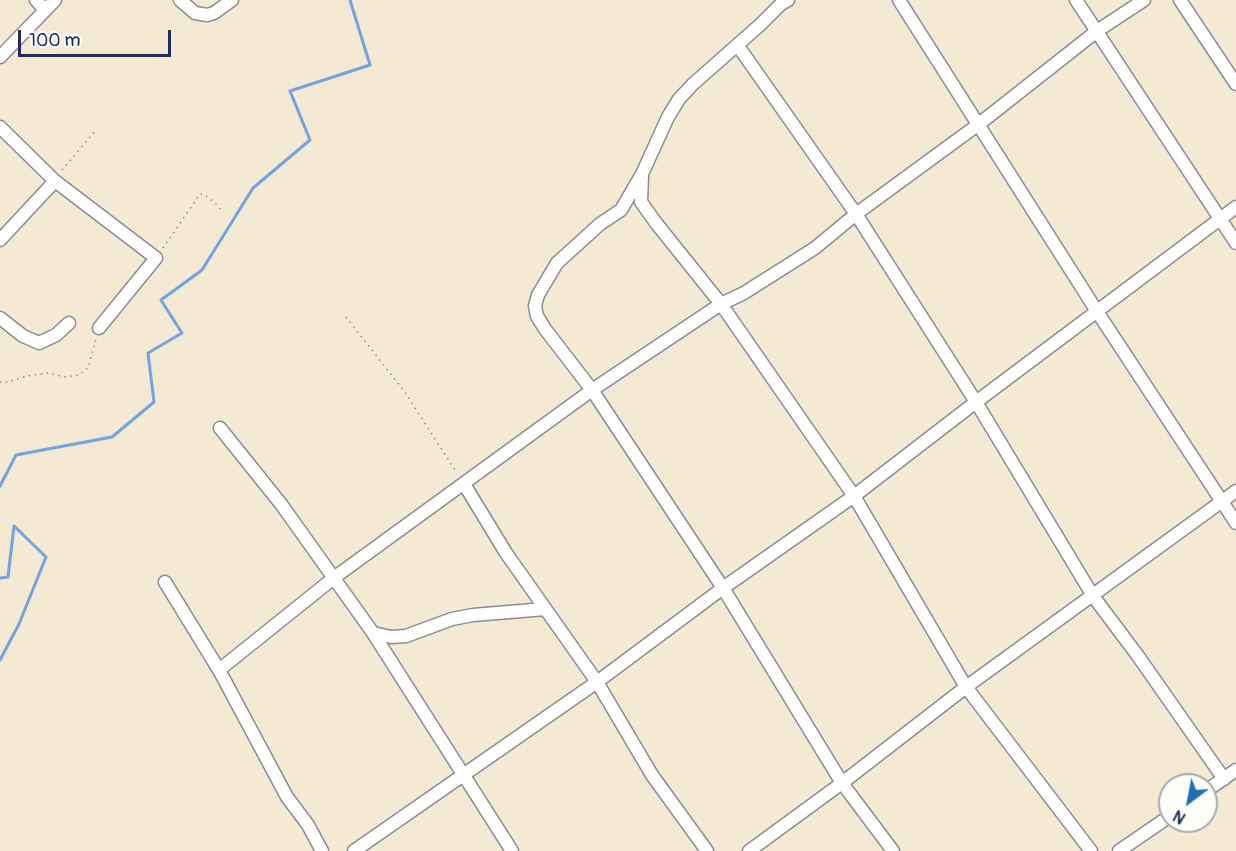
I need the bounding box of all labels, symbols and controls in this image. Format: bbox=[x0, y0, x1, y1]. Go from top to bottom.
scale bar bbox=[21, 18, 174, 56]
text: 100 m bbox=[29, 29, 81, 52]
north arrow bbox=[1158, 773, 1218, 833]
text: N bbox=[1170, 805, 1189, 828]

